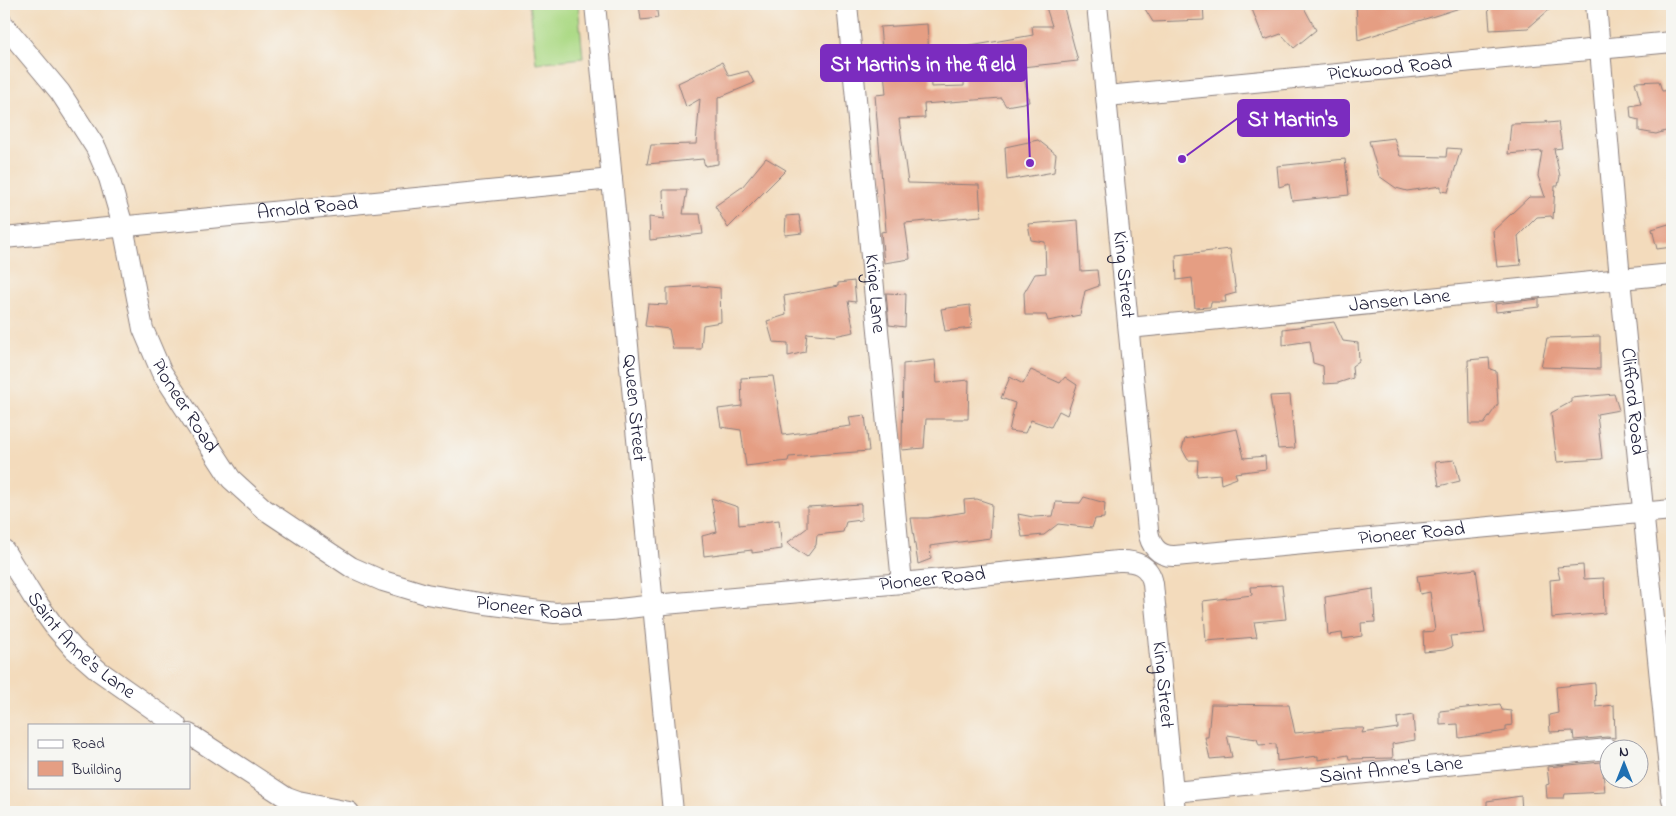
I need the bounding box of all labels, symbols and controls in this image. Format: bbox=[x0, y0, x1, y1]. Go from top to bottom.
callout: St Martin's in the field bbox=[821, 45, 1026, 81]
street label: Pickwood Road bbox=[1326, 49, 1453, 89]
text: St Martin's in the field bbox=[830, 51, 1016, 81]
callout: St Martin's bbox=[1238, 100, 1349, 136]
text: St Martin's bbox=[1248, 106, 1339, 136]
street label: Arnold Road bbox=[256, 189, 359, 228]
street label: King Street bbox=[1105, 230, 1142, 320]
street label: Krige Lane bbox=[856, 253, 893, 335]
street label: Jansen Lane bbox=[1348, 282, 1452, 321]
street label: Clifford Road bbox=[1612, 346, 1652, 456]
street label: Queen Street bbox=[614, 353, 654, 463]
street label: Pioneer Road bbox=[143, 355, 225, 459]
street label: Pioneer Road bbox=[1357, 515, 1466, 553]
street label: Pioneer Road bbox=[878, 560, 987, 599]
street label: Saint Anne's Lane bbox=[19, 586, 141, 707]
street label: Pioneer Road bbox=[474, 588, 583, 628]
street label: King Street bbox=[1144, 640, 1181, 730]
legend bbox=[28, 724, 190, 788]
text: Road bbox=[72, 733, 105, 755]
north arrow bbox=[1598, 738, 1648, 788]
text: N bbox=[1619, 742, 1629, 763]
street label: Saint Anne's Lane bbox=[1318, 749, 1464, 792]
text: Building bbox=[71, 759, 121, 782]

